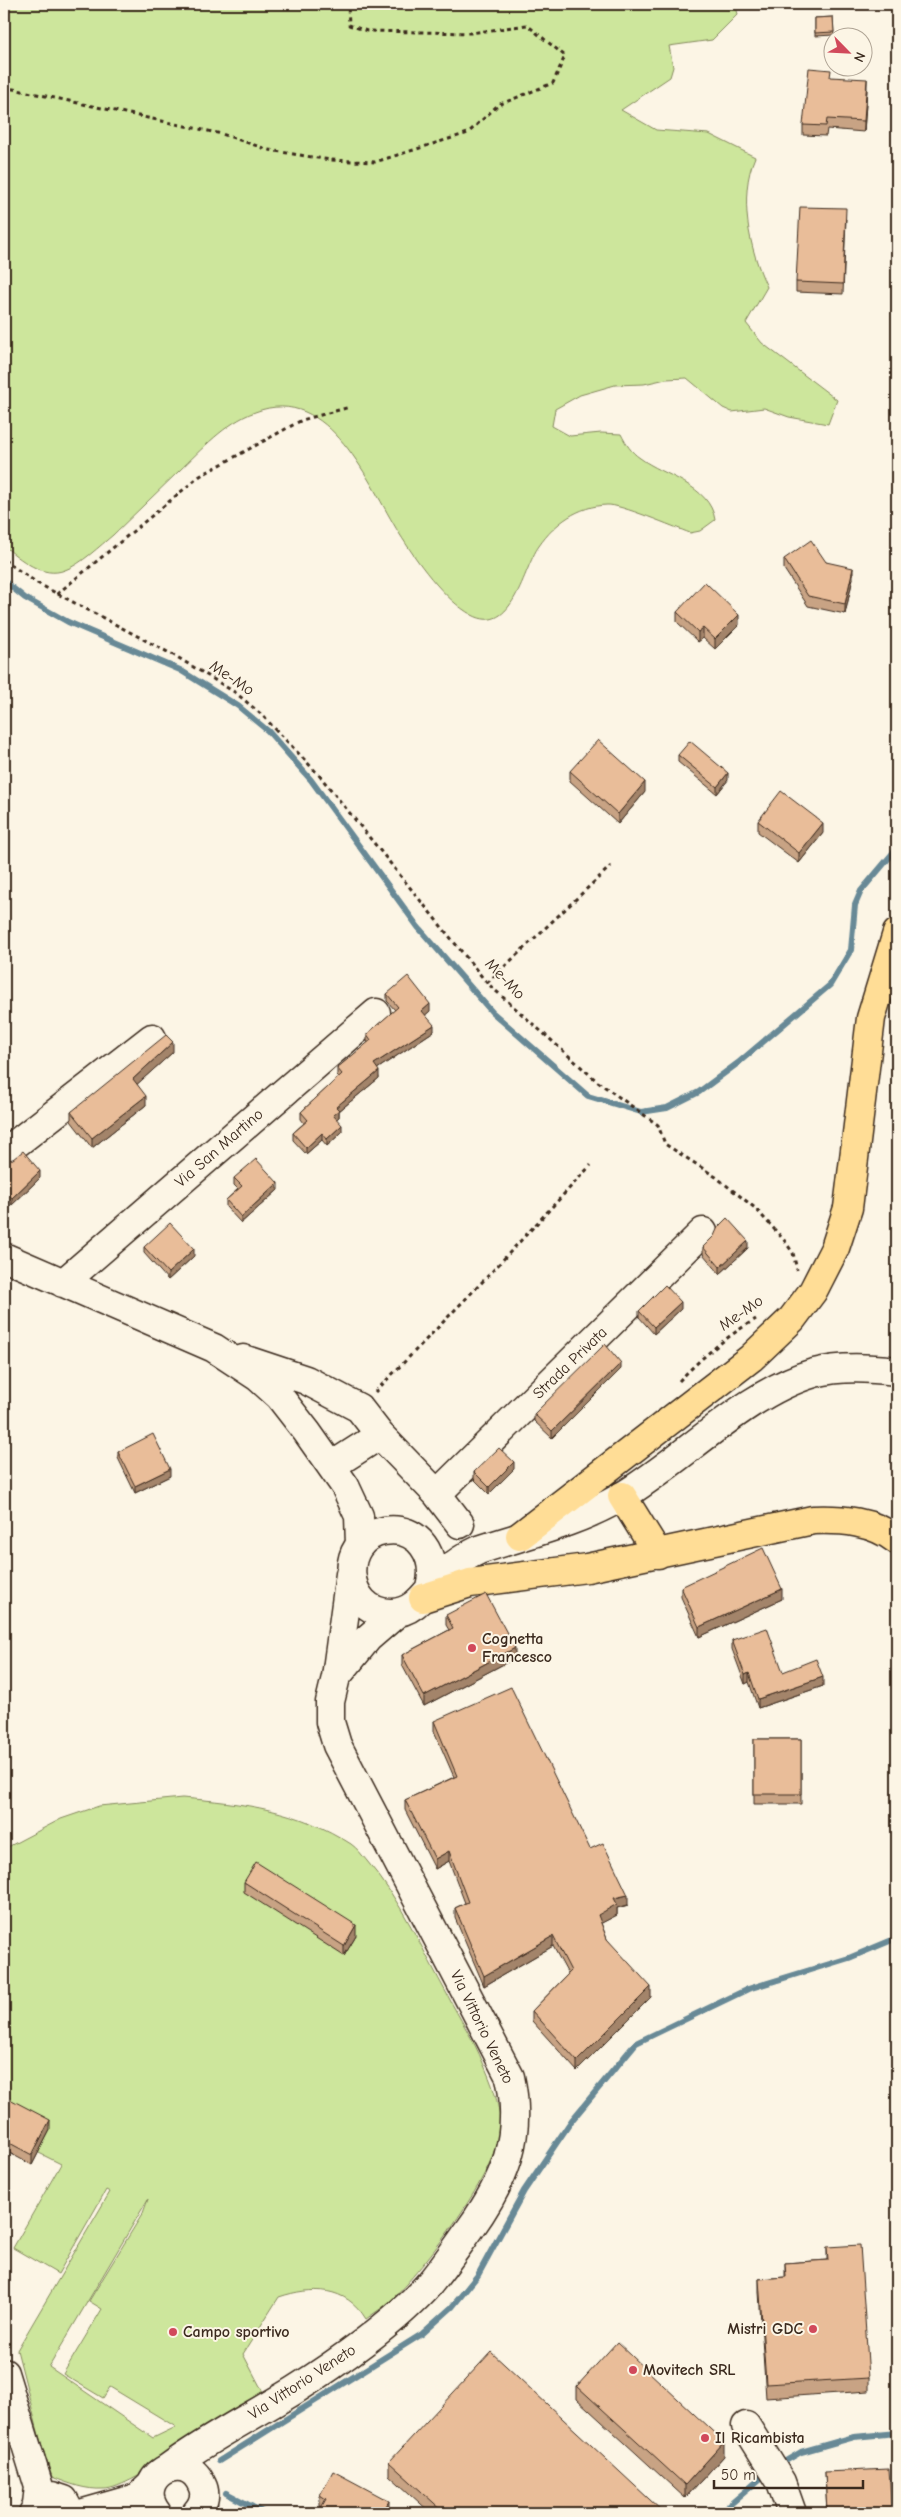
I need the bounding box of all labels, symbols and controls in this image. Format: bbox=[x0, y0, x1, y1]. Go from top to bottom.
north arrow bbox=[824, 28, 874, 78]
text: N bbox=[850, 49, 869, 65]
street label: Me-Mo bbox=[206, 657, 258, 699]
street label: Me-Mo bbox=[481, 955, 529, 1003]
street label: Via San Martino bbox=[171, 1105, 267, 1191]
street label: Me-Mo bbox=[715, 1291, 767, 1335]
street label: Strada Privata bbox=[529, 1323, 611, 1403]
place label: Cognetta Francesco bbox=[482, 1630, 552, 1666]
marker: Cognetta Francesco bbox=[466, 1642, 478, 1654]
street label: Via Vittorio Veneto bbox=[447, 1967, 517, 2087]
place label: Mistri GDC bbox=[727, 2320, 803, 2338]
place label: Campo sportivo bbox=[183, 2323, 290, 2341]
marker: Mistri GDC bbox=[807, 2323, 819, 2335]
marker: Campo sportivo bbox=[167, 2326, 179, 2338]
street label: Via Vittorio Veneto bbox=[245, 2341, 359, 2423]
place label: Movitech SRL bbox=[643, 2361, 735, 2379]
marker: Movitech SRL bbox=[627, 2364, 639, 2376]
place label: Il Ricambista bbox=[715, 2429, 805, 2447]
marker: Il Ricambista bbox=[699, 2432, 711, 2444]
scale bar bbox=[714, 2457, 862, 2489]
text: 50 m bbox=[721, 2466, 756, 2484]

